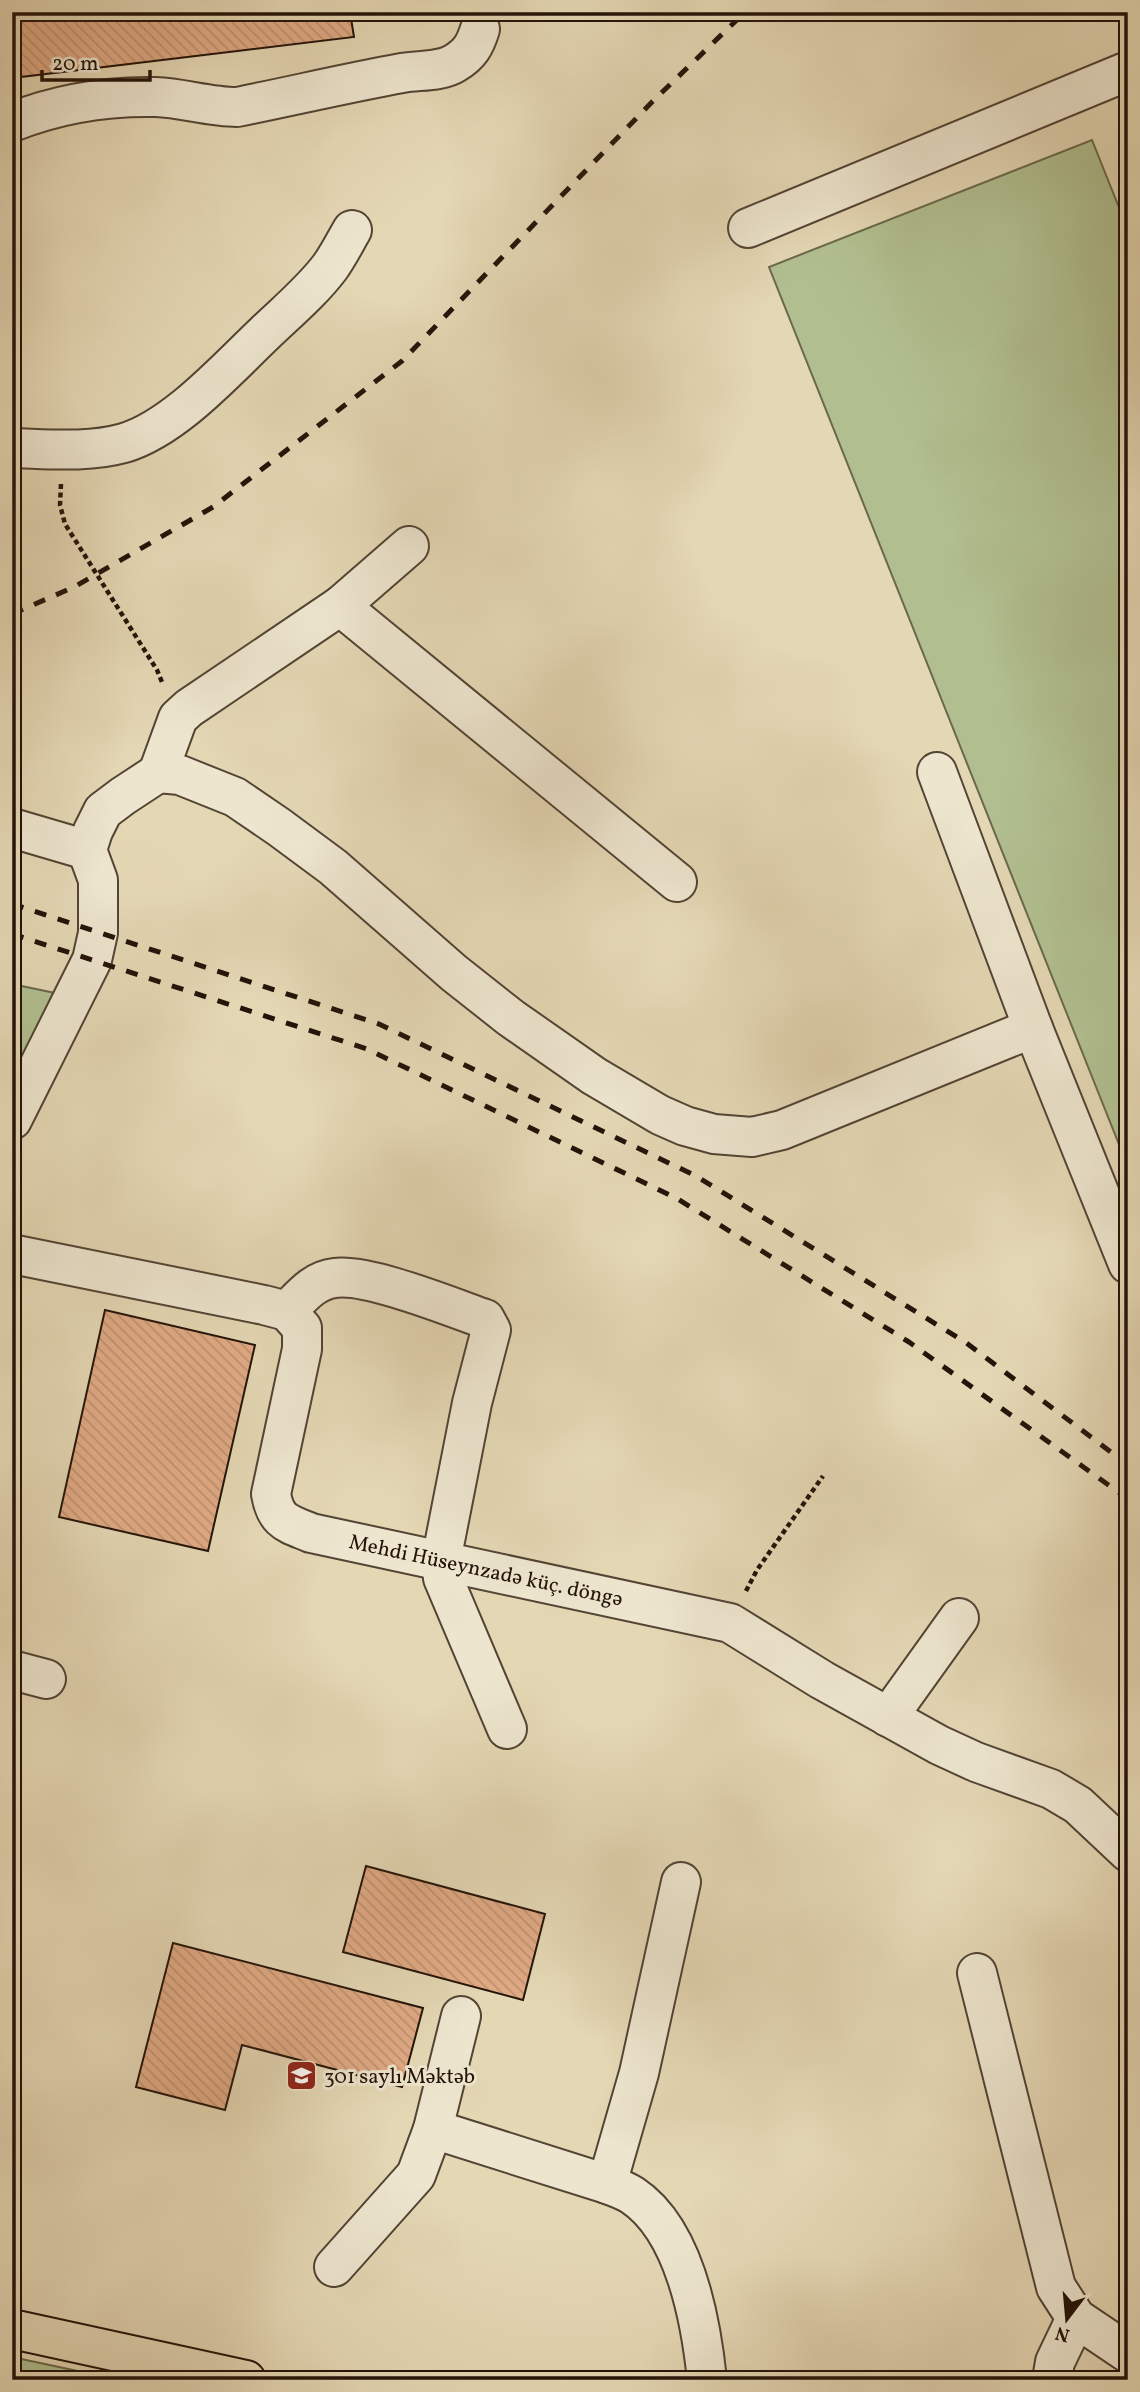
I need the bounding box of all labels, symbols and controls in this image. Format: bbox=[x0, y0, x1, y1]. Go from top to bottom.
scale bar bbox=[42, 38, 150, 82]
text: 20 m bbox=[52, 50, 98, 79]
street label: Mehdi Hüseynzadə küç. döngə bbox=[346, 1528, 625, 1615]
school or university icon: 301 saylı Məktəb bbox=[284, 2059, 318, 2093]
place label: 301 saylı Məktəb bbox=[324, 2063, 475, 2092]
north arrow bbox=[1032, 2284, 1102, 2354]
text: N bbox=[1052, 2319, 1073, 2348]

